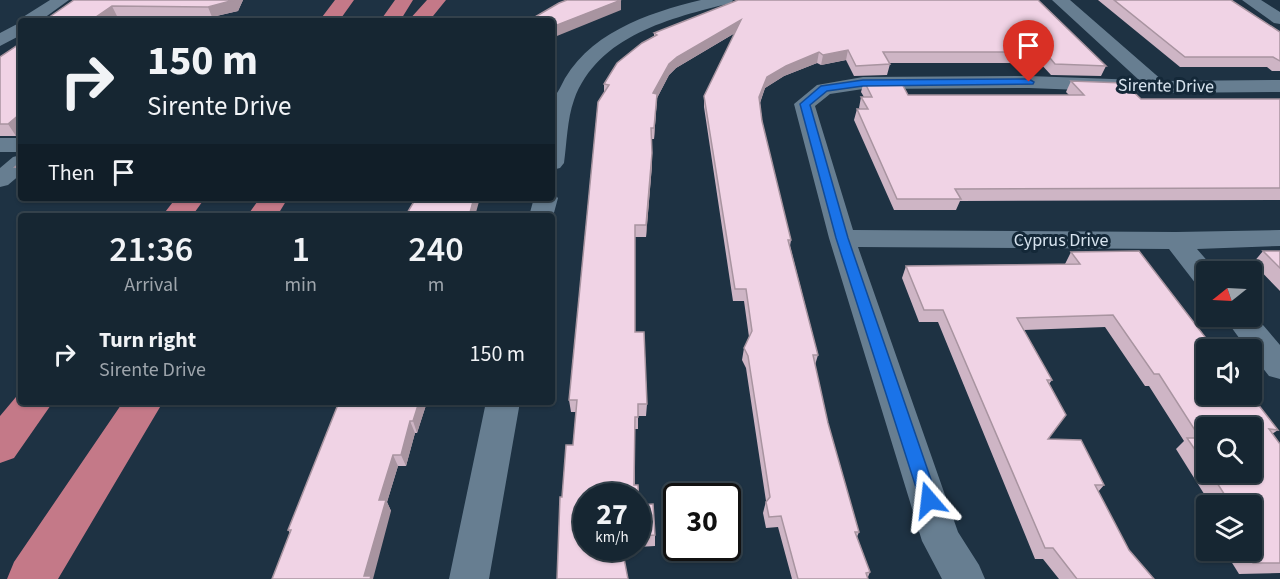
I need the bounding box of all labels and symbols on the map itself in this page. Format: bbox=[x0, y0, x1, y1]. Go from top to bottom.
pin bbox=[1003, 20, 1054, 82]
street label: Sirente Drive bbox=[1118, 73, 1214, 99]
street label: Cyprus Drive bbox=[1014, 228, 1108, 253]
north arrow bbox=[1196, 261, 1262, 327]
position arrow bbox=[897, 468, 961, 532]
speed limit sign: 30 bbox=[663, 483, 741, 561]

